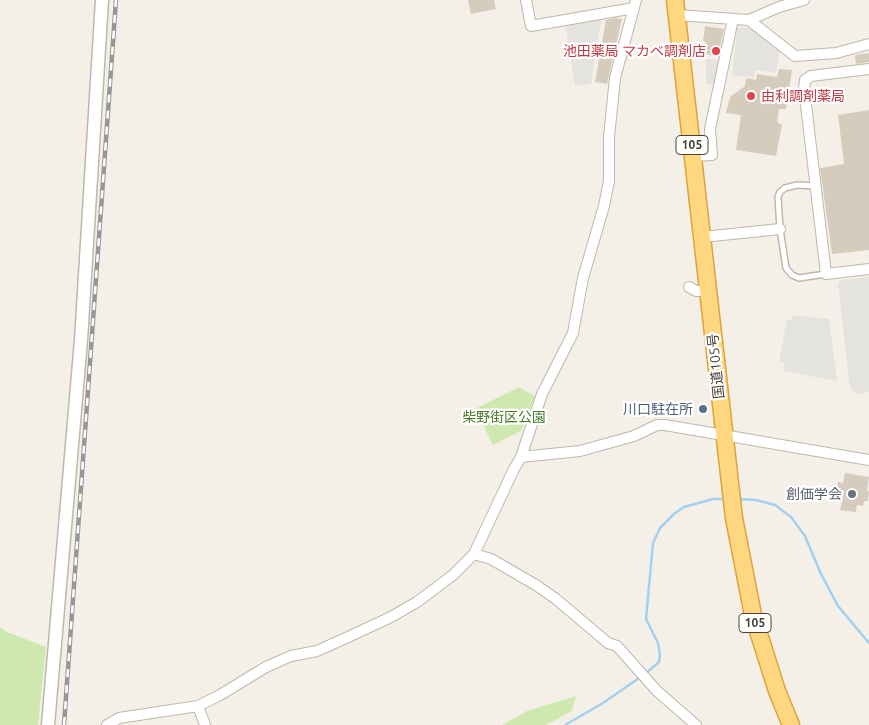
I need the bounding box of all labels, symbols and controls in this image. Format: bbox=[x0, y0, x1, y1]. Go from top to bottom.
place label: 池田薬局 マカベ調剤店 bbox=[563, 43, 706, 59]
marker: 池田薬局 マカベ調剤店 bbox=[710, 45, 722, 57]
place label: 由利調剤薬局 bbox=[761, 88, 845, 104]
marker: 由利調剤薬局 bbox=[745, 90, 757, 102]
road number: 105 bbox=[676, 136, 708, 154]
street label: 国道105号 bbox=[704, 332, 728, 400]
place label: 川口駐在所 bbox=[623, 401, 693, 417]
marker: 川口駐在所 bbox=[697, 403, 709, 415]
park label: 柴野街区公園 bbox=[462, 409, 546, 425]
place label: 創価学会 bbox=[786, 486, 842, 502]
marker: 創価学会 bbox=[846, 488, 858, 500]
road number: 105 bbox=[739, 614, 771, 632]

